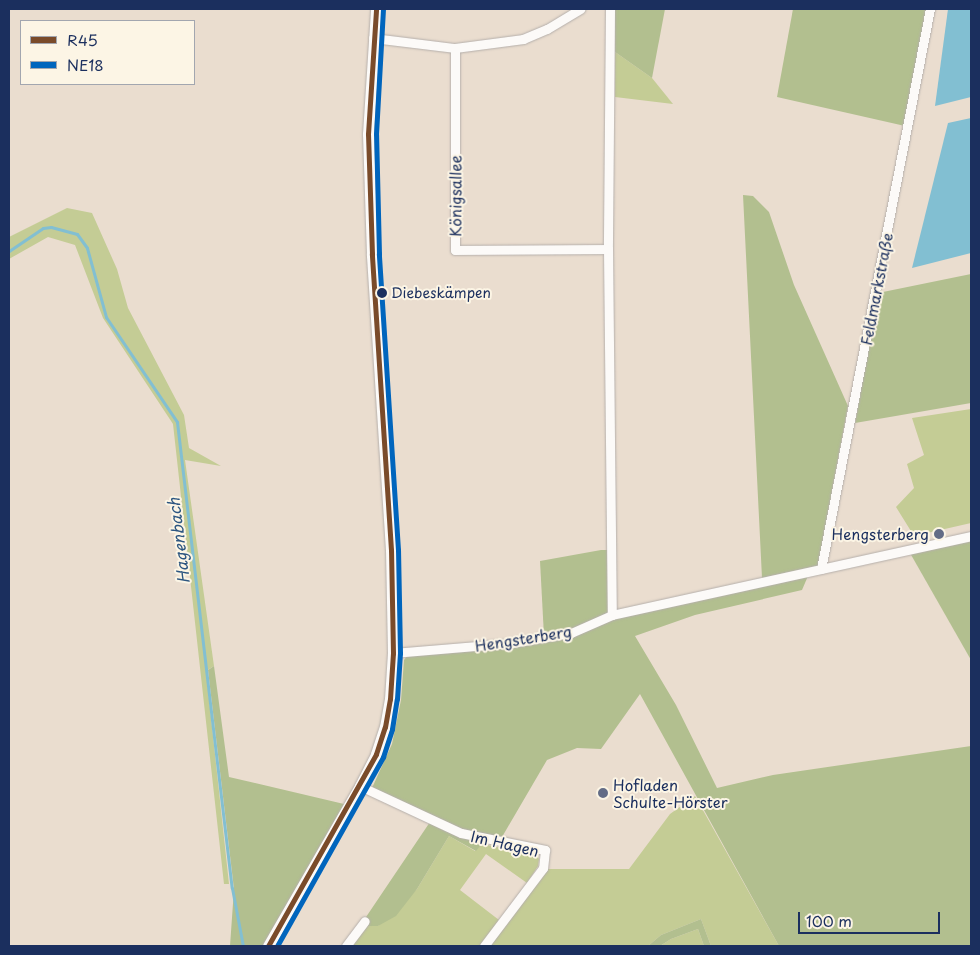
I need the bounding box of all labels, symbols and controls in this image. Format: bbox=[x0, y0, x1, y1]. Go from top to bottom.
legend bbox=[20, 20, 195, 85]
text: R45 bbox=[67, 28, 98, 51]
text: NE18 bbox=[67, 53, 104, 76]
street label: Königsallee bbox=[446, 155, 464, 237]
street label: Feldmarkstraße bbox=[856, 231, 896, 347]
place label: Diebeskämpen bbox=[391, 285, 491, 301]
marker: Diebeskämpen bbox=[377, 288, 387, 298]
water label: Hagenbach bbox=[163, 497, 193, 585]
place label: Hengsterberg bbox=[831, 525, 929, 543]
marker: Hengsterberg bbox=[933, 528, 945, 540]
street label: Hengsterberg bbox=[473, 621, 573, 655]
place label: Hofladen Schulte-Hörster bbox=[613, 775, 728, 810]
marker: Hofladen Schulte-Hörster bbox=[597, 787, 609, 799]
street label: Im Hagen bbox=[469, 826, 541, 860]
scale bar bbox=[800, 902, 942, 934]
text: 100 m bbox=[806, 909, 852, 932]

